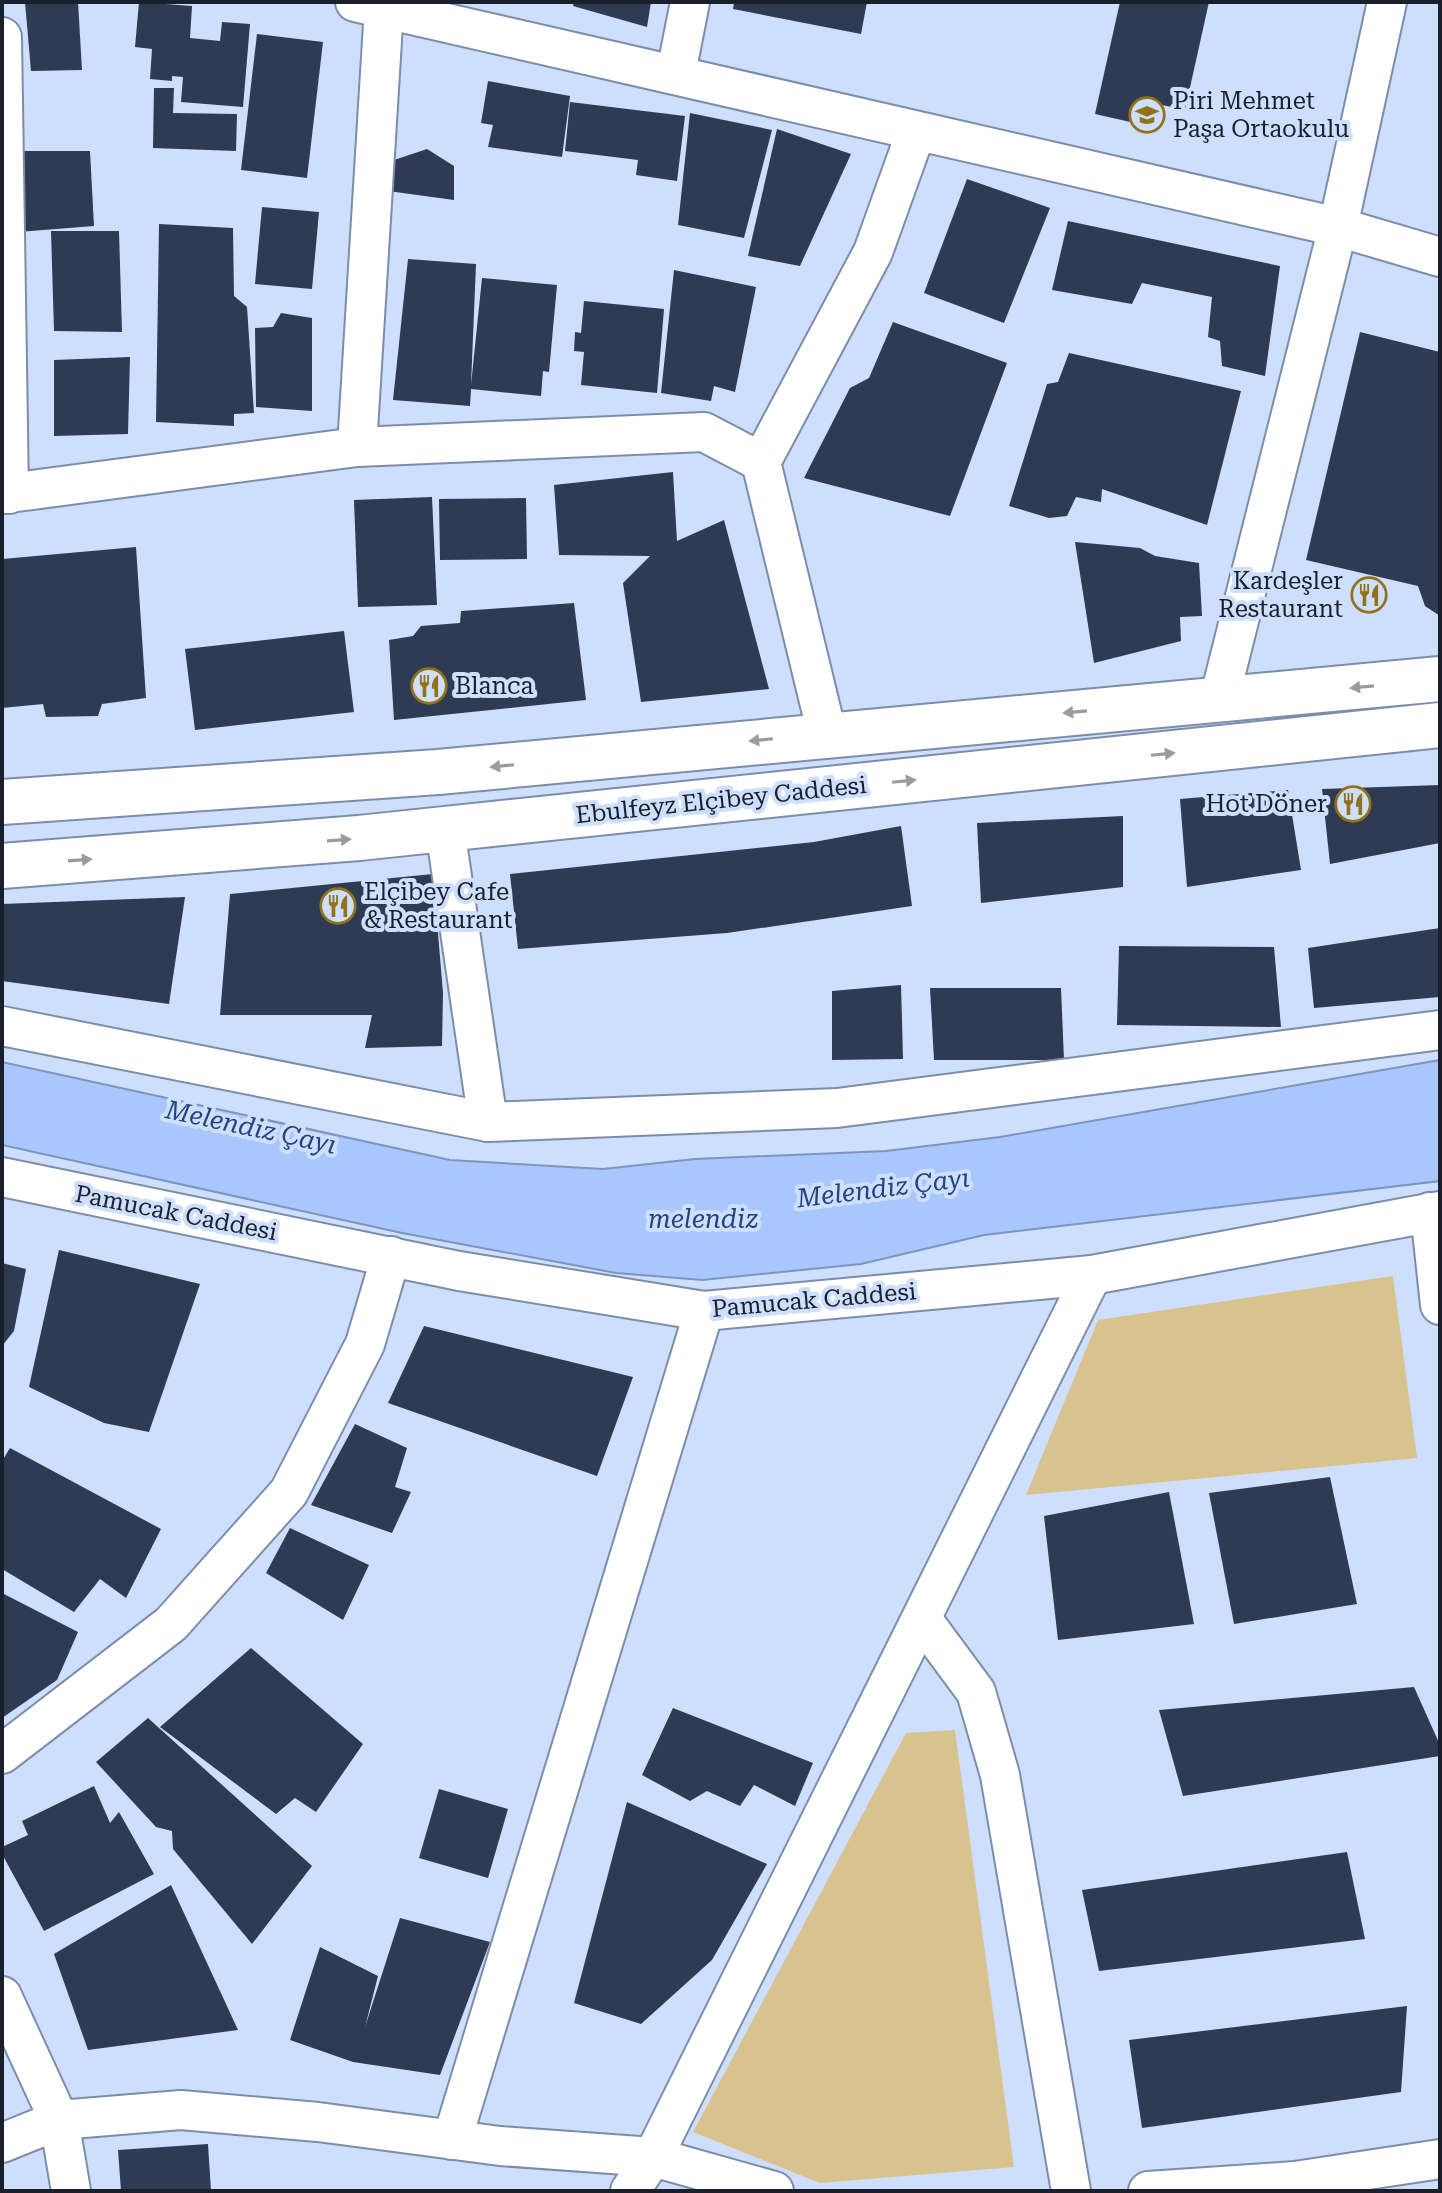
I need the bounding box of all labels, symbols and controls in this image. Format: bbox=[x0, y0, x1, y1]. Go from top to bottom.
place label: Piri Mehmet Paşa Ortaokulu bbox=[1173, 87, 1349, 143]
school or university icon: Piri Mehmet Paşa Ortaokulu bbox=[1128, 96, 1166, 134]
place label: Kardeşler Restaurant bbox=[1218, 567, 1343, 623]
restaurant icon: Kardeşler Restaurant bbox=[1350, 576, 1388, 614]
restaurant icon: Blanca bbox=[410, 667, 448, 705]
place label: Blanca bbox=[455, 672, 533, 700]
one-way arrow bbox=[1349, 680, 1374, 693]
one-way arrow bbox=[1063, 706, 1088, 719]
one-way arrow bbox=[748, 734, 773, 747]
one-way arrow bbox=[1150, 748, 1175, 761]
one-way arrow bbox=[489, 759, 514, 772]
street label: Ebulfeyz Elçibey Caddesi bbox=[574, 771, 868, 829]
one-way arrow bbox=[892, 775, 917, 788]
restaurant icon: Hot Döner bbox=[1334, 785, 1372, 823]
place label: Hot Döner bbox=[1206, 790, 1327, 818]
one-way arrow bbox=[327, 833, 352, 846]
one-way arrow bbox=[68, 853, 93, 866]
place label: Elçibey Cafe & Restaurant bbox=[364, 878, 513, 934]
restaurant icon: Elçibey Cafe & Restaurant bbox=[319, 887, 357, 925]
water label: Melendiz Çayı bbox=[162, 1094, 339, 1160]
water label: Melendiz Çayı bbox=[794, 1163, 971, 1214]
street label: Pamucak Caddesi bbox=[73, 1180, 280, 1246]
water label: melendiz bbox=[648, 1204, 758, 1234]
street label: Pamucak Caddesi bbox=[711, 1277, 918, 1323]

